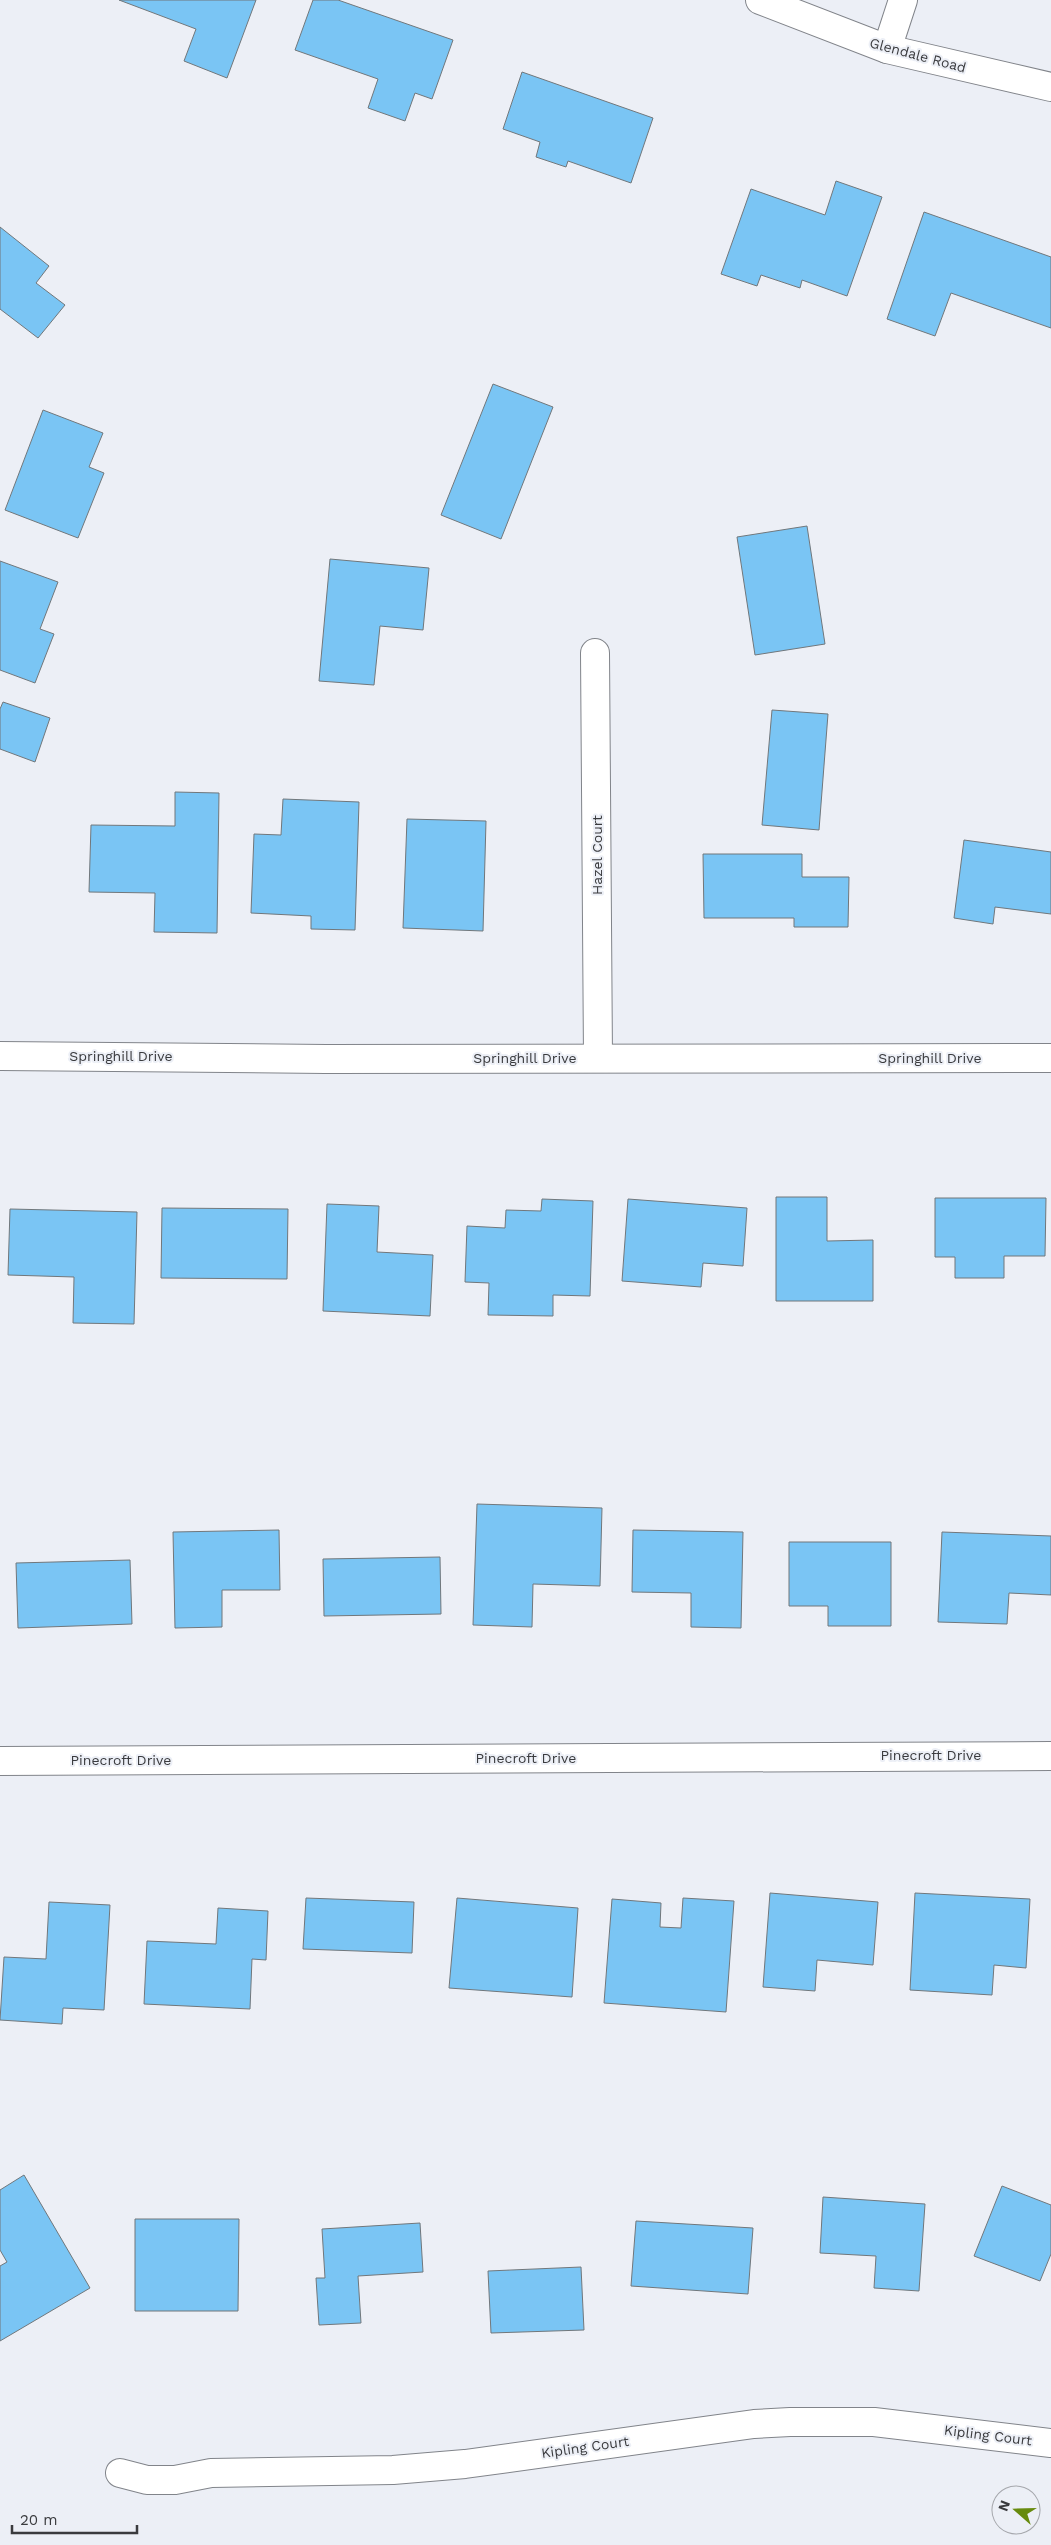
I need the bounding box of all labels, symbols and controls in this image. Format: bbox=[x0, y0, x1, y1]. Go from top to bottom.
street label: Glendale Road bbox=[868, 34, 968, 76]
street label: Hazel Court bbox=[589, 815, 605, 895]
street label: Springhill Drive bbox=[69, 1048, 173, 1064]
street label: Springhill Drive bbox=[473, 1050, 577, 1066]
street label: Springhill Drive bbox=[878, 1050, 982, 1066]
street label: Pinecroft Drive bbox=[881, 1747, 981, 1763]
street label: Pinecroft Drive bbox=[476, 1750, 576, 1766]
street label: Pinecroft Drive bbox=[71, 1752, 171, 1768]
street label: Kipling Court bbox=[943, 2422, 1033, 2448]
street label: Kipling Court bbox=[540, 2433, 630, 2461]
north arrow bbox=[991, 2485, 1041, 2535]
text: N bbox=[994, 2498, 1013, 2513]
scale bar bbox=[12, 2502, 138, 2534]
text: 20 m bbox=[20, 2511, 58, 2529]

